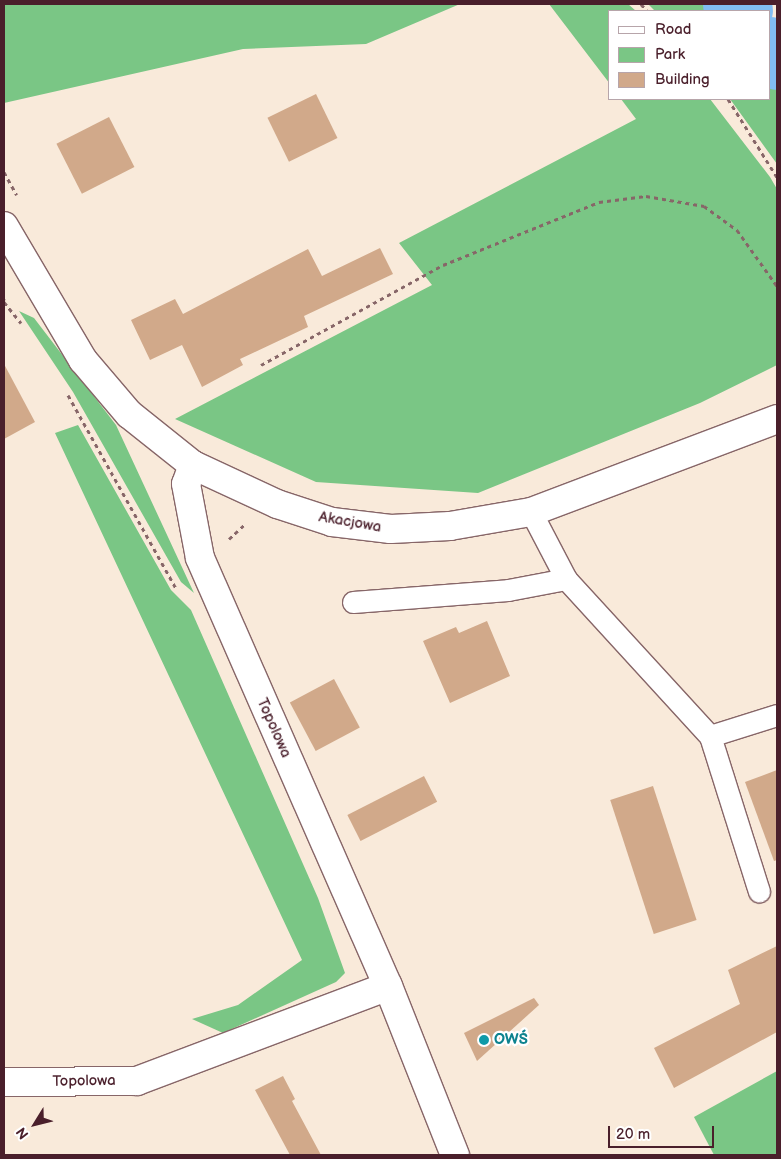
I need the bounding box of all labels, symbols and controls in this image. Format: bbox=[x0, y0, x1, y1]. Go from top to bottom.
legend bbox=[608, 10, 771, 100]
text: Road bbox=[655, 20, 691, 39]
text: Park bbox=[655, 45, 685, 64]
text: Building bbox=[655, 70, 710, 89]
street label: Akacjowa bbox=[317, 508, 383, 536]
street label: Topolowa bbox=[253, 695, 295, 761]
place label: OWŚ bbox=[494, 1031, 528, 1049]
marker: OWŚ bbox=[478, 1034, 490, 1046]
street label: Topolowa bbox=[52, 1071, 116, 1091]
north arrow bbox=[10, 1099, 60, 1149]
scale bar bbox=[611, 1116, 717, 1148]
text: N bbox=[12, 1124, 32, 1142]
text: 20 m bbox=[616, 1125, 650, 1144]

